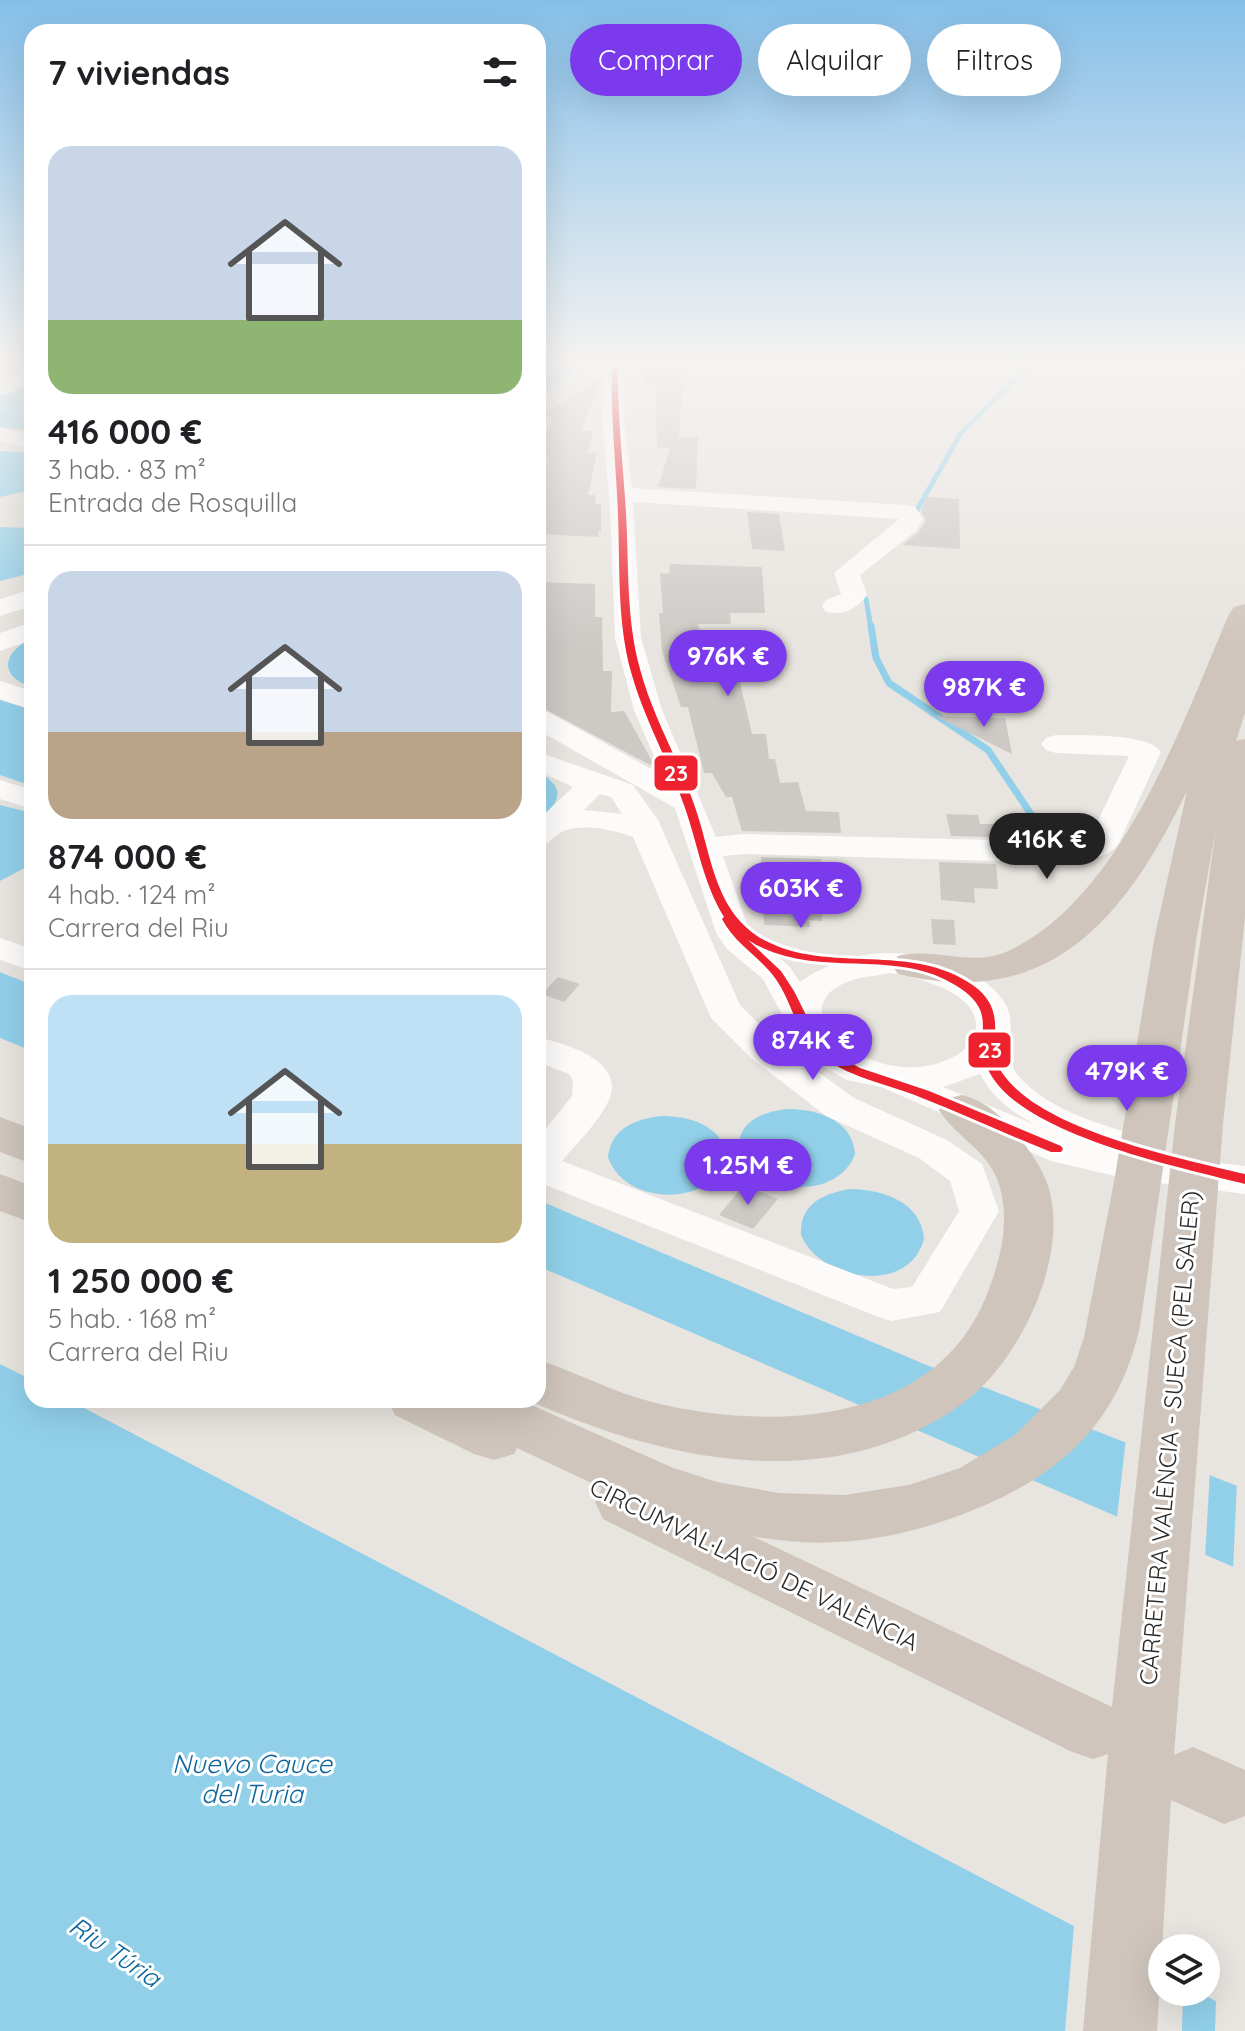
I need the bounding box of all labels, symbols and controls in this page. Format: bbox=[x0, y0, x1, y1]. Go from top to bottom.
chip: Comprar bbox=[570, 24, 742, 96]
chip: Alquilar bbox=[758, 24, 911, 96]
chip: Filtros bbox=[927, 24, 1061, 96]
icon: filters bbox=[478, 50, 522, 94]
text: 7 viviendas bbox=[48, 51, 230, 94]
icon: home bbox=[213, 198, 357, 342]
text: 416 000 € bbox=[48, 410, 202, 453]
text: 3 hab. · 83 m² bbox=[48, 453, 206, 486]
text: Entrada de Rosquilla bbox=[48, 486, 297, 519]
icon: home bbox=[213, 623, 357, 767]
pin: 976K € bbox=[663, 630, 793, 698]
text: 976K € bbox=[687, 639, 769, 672]
pin: 987K € bbox=[919, 661, 1049, 729]
text: 987K € bbox=[942, 670, 1026, 703]
line badge: 23 bbox=[653, 754, 699, 792]
text: 23 bbox=[664, 759, 688, 787]
pin: 416K € bbox=[982, 813, 1112, 881]
text: 416K € bbox=[1007, 822, 1087, 855]
text: 874 000 € bbox=[48, 835, 207, 878]
pin: 603K € bbox=[736, 862, 866, 930]
text: 603K € bbox=[759, 871, 843, 904]
text: 4 hab. · 124 m² bbox=[48, 878, 215, 911]
text: Carrera del Riu bbox=[48, 911, 229, 944]
pin: 874K € bbox=[748, 1014, 878, 1082]
text: 874K € bbox=[771, 1023, 855, 1056]
line badge: 23 bbox=[967, 1031, 1012, 1069]
text: 23 bbox=[978, 1036, 1002, 1064]
pin: 479K € bbox=[1062, 1045, 1192, 1113]
icon: home bbox=[213, 1047, 357, 1191]
text: 479K € bbox=[1085, 1054, 1169, 1087]
pin: 1.25M € bbox=[674, 1139, 822, 1207]
text: 1.25M € bbox=[702, 1148, 794, 1181]
street label: CARRETERA VALÈNCIA - SUECA (PEL SALER) bbox=[1132, 1189, 1206, 1686]
text: 1 250 000 € bbox=[48, 1259, 234, 1302]
text: 5 hab. · 168 m² bbox=[48, 1302, 216, 1335]
text: Carrera del Riu bbox=[48, 1335, 229, 1368]
street label: CIRCUMVAL·LACIÓ DE VALÈNCIA bbox=[585, 1471, 924, 1657]
water label: Nuevo Cauce del Turia bbox=[172, 1747, 333, 1810]
water label: Riu Túria bbox=[63, 1909, 168, 1995]
map controls bbox=[1148, 1934, 1220, 2006]
button: layers bbox=[1148, 1934, 1220, 2006]

